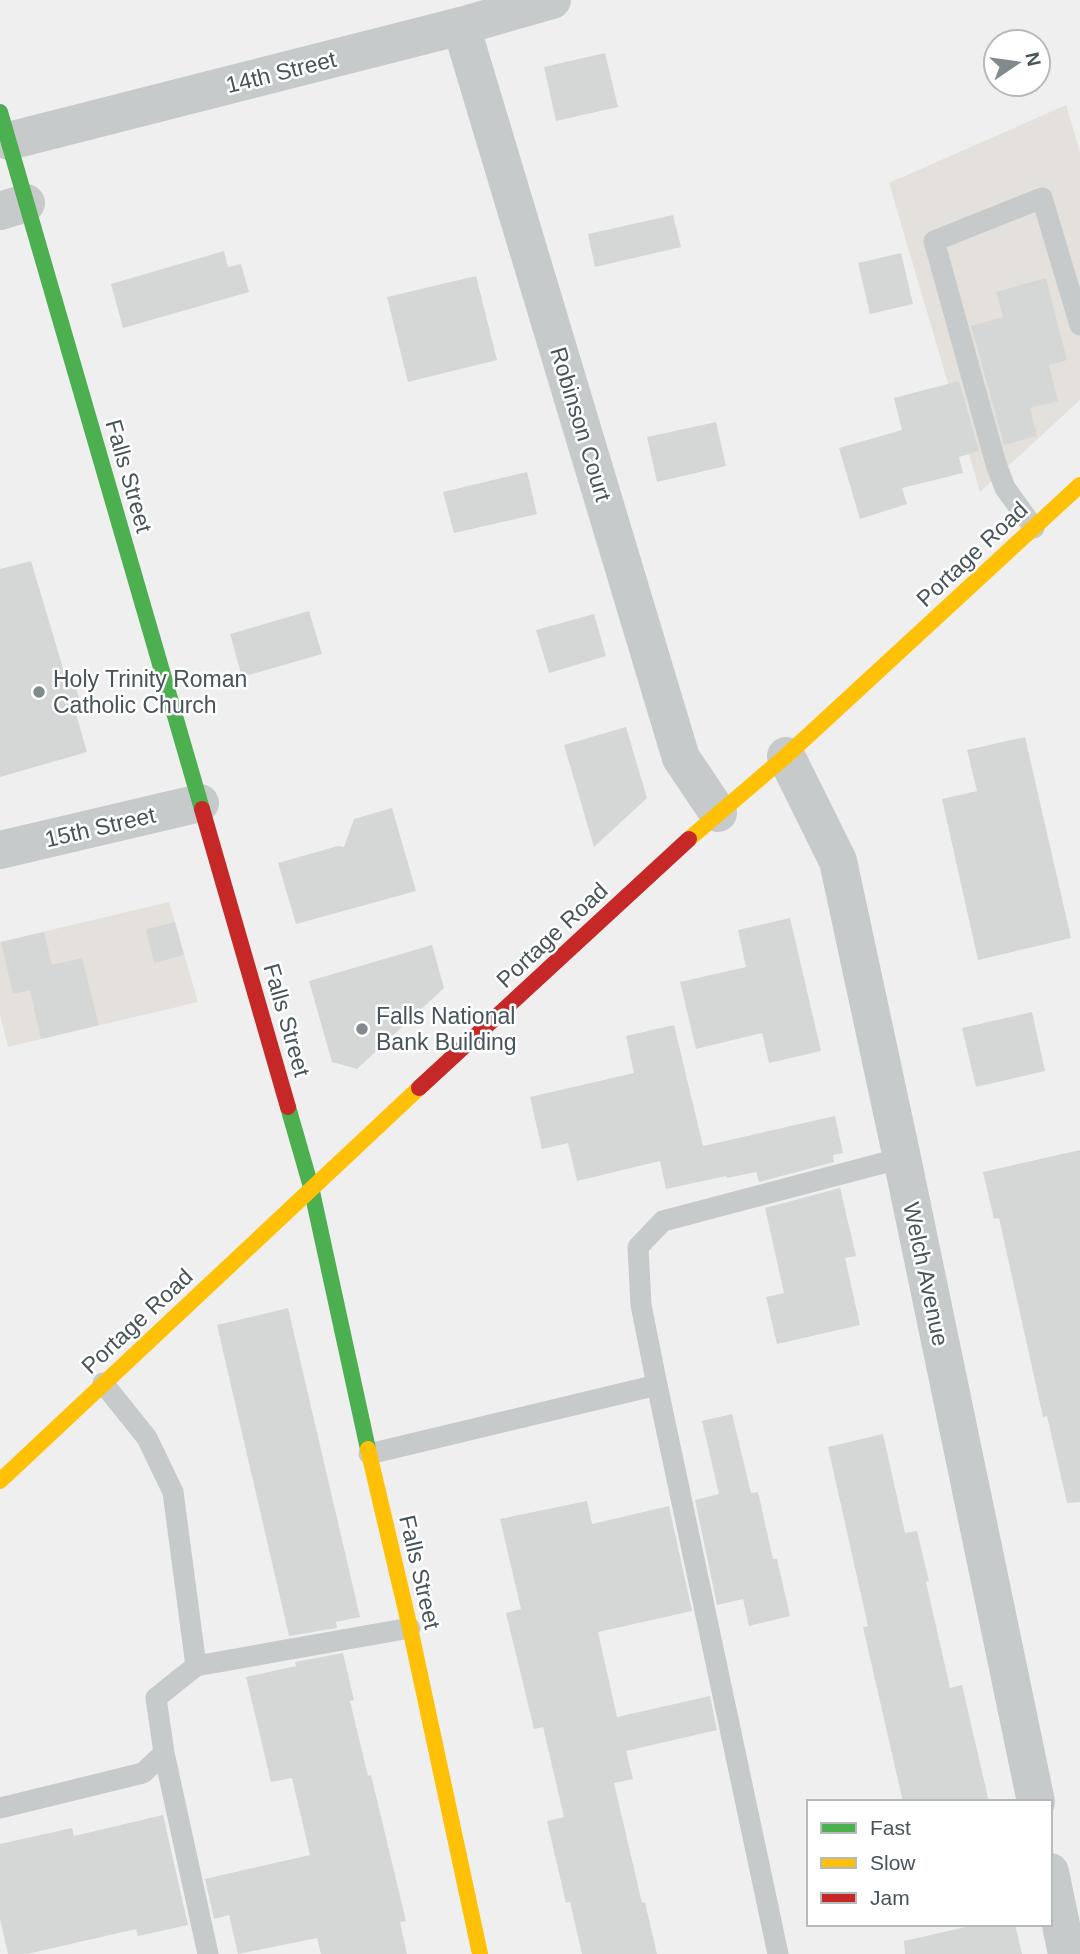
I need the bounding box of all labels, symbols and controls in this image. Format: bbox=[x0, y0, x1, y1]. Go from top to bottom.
north arrow bbox=[982, 28, 1052, 98]
street label: 14th Street bbox=[223, 46, 339, 98]
text: N bbox=[1021, 50, 1045, 68]
street label: Robinson Court bbox=[545, 344, 617, 505]
street label: Falls Street bbox=[100, 417, 158, 536]
street label: Portage Road bbox=[911, 496, 1033, 612]
place label: Holy Trinity Roman Catholic Church bbox=[53, 666, 247, 718]
marker: Holy Trinity Roman Catholic Church bbox=[31, 684, 47, 700]
street label: 15th Street bbox=[42, 802, 158, 852]
street label: Portage Road bbox=[491, 877, 613, 993]
street label: Falls Street bbox=[258, 961, 316, 1080]
place label: Falls National Bank Building bbox=[376, 1003, 517, 1055]
marker: Falls National Bank Building bbox=[354, 1021, 370, 1037]
street label: Welch Avenue bbox=[898, 1200, 954, 1348]
street label: Portage Road bbox=[76, 1263, 198, 1379]
street label: Falls Street bbox=[394, 1512, 446, 1632]
legend bbox=[807, 1800, 1052, 1926]
text: Fast bbox=[870, 1816, 911, 1839]
text: Slow bbox=[870, 1851, 916, 1874]
text: Jam bbox=[870, 1886, 910, 1909]

